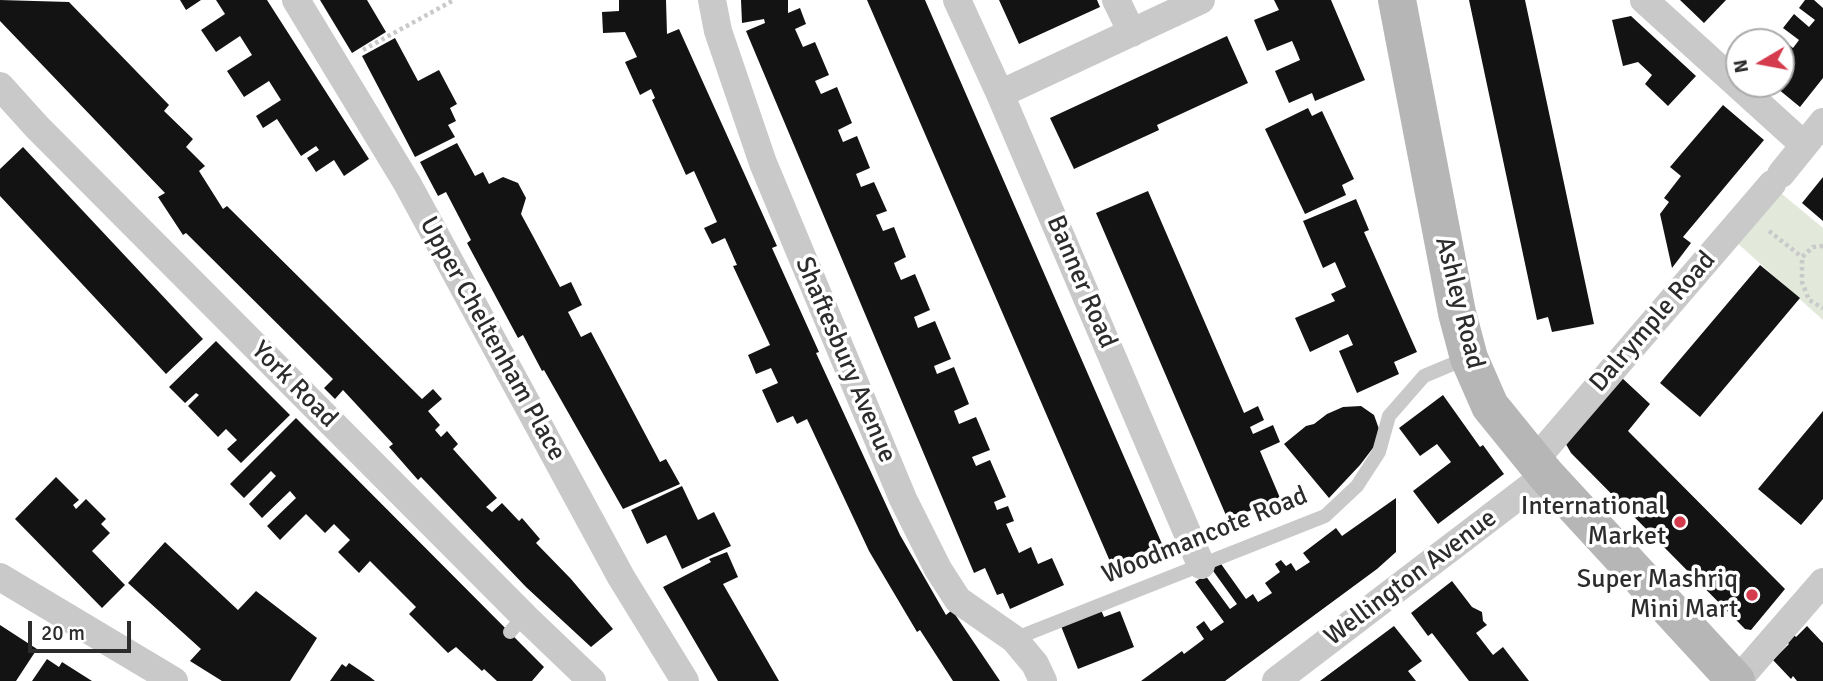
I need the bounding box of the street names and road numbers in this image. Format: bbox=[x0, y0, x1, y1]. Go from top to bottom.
street label: Banner Road bbox=[1039, 211, 1123, 353]
street label: Upper Cheltenham Place bbox=[412, 212, 572, 466]
street label: Ashley Road bbox=[1428, 234, 1490, 372]
street label: Dalrymple Road bbox=[1583, 245, 1723, 399]
street label: Shaftesbury Avenue bbox=[788, 253, 902, 467]
street label: York Road bbox=[244, 335, 344, 435]
street label: Woodmancote Road bbox=[1098, 481, 1312, 591]
street label: Wellington Avenue bbox=[1319, 503, 1503, 653]

